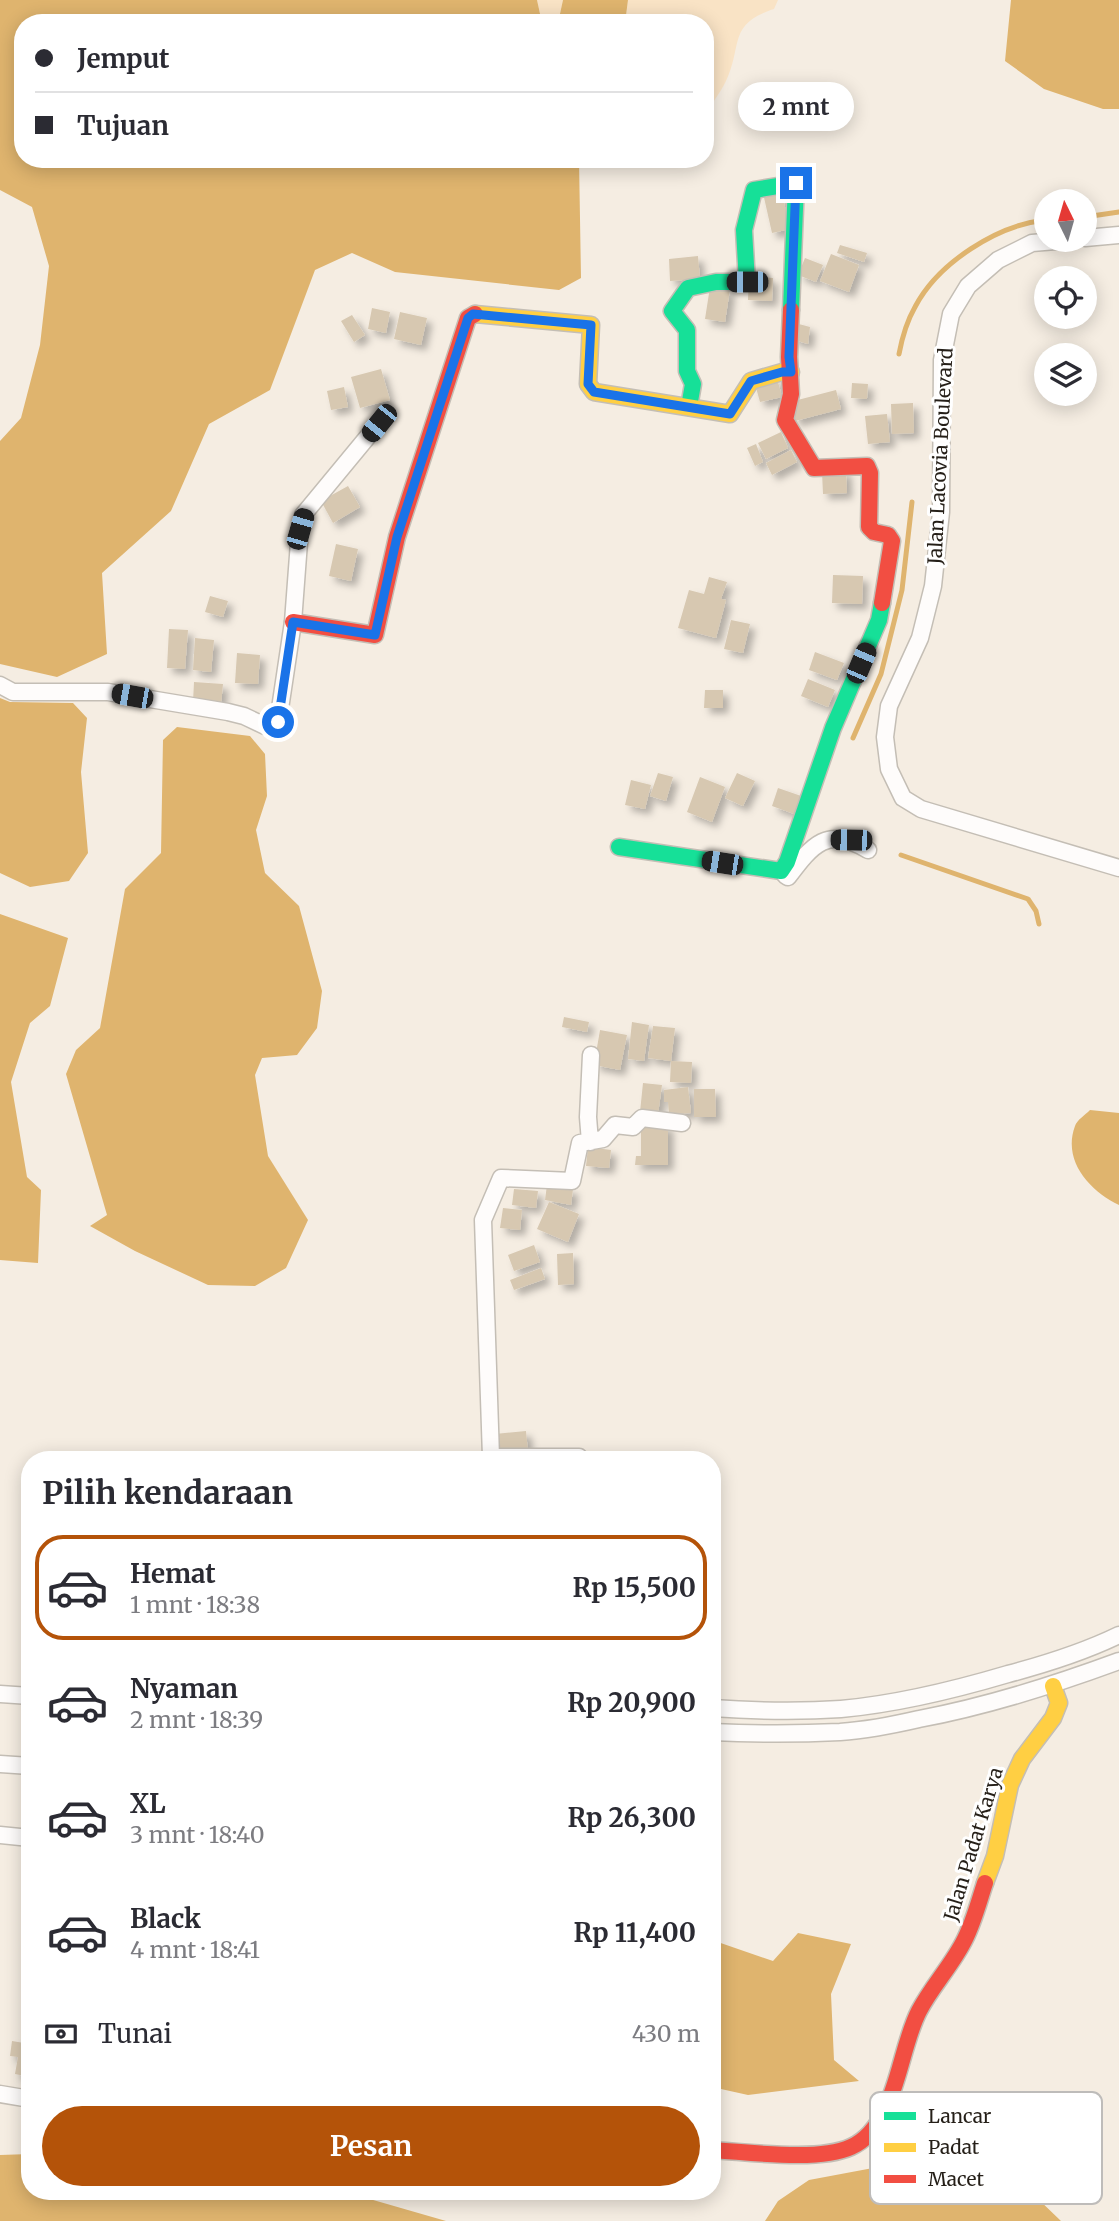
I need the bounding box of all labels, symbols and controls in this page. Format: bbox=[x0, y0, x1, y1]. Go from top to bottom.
text: Jemput bbox=[77, 42, 170, 75]
callout: 2 mnt bbox=[738, 82, 854, 130]
text: 2 mnt bbox=[763, 92, 829, 121]
text: Tujuan bbox=[77, 109, 169, 142]
route end bbox=[780, 167, 812, 199]
north arrow bbox=[1034, 189, 1097, 252]
map controls bbox=[1034, 189, 1097, 406]
button: locate bbox=[1034, 266, 1097, 329]
car bbox=[727, 272, 769, 293]
button: layers bbox=[1034, 343, 1097, 406]
street label: Jalan Lacovia Boulevard bbox=[922, 347, 958, 566]
car bbox=[358, 400, 401, 446]
car bbox=[285, 506, 316, 552]
car bbox=[844, 640, 879, 686]
car bbox=[110, 682, 155, 710]
route start bbox=[262, 706, 294, 738]
car bbox=[830, 829, 873, 851]
car bbox=[700, 849, 745, 877]
text: Pilih kendaraan bbox=[42, 1473, 293, 1513]
icon: car bbox=[46, 1556, 109, 1619]
text: Hemat bbox=[130, 1557, 216, 1590]
text: Rp 15,500 bbox=[573, 1571, 696, 1604]
text: 1 mnt · 18:38 bbox=[130, 1590, 260, 1619]
icon: car bbox=[46, 1671, 109, 1734]
text: Nyaman bbox=[130, 1672, 238, 1705]
text: Rp 20,900 bbox=[567, 1686, 696, 1719]
text: 2 mnt · 18:39 bbox=[130, 1705, 263, 1734]
street label: Jalan Padat Karya bbox=[938, 1764, 1008, 1925]
icon: car bbox=[46, 1786, 109, 1849]
text: XL bbox=[130, 1787, 166, 1820]
text: Rp 26,300 bbox=[567, 1801, 696, 1834]
text: 3 mnt · 18:40 bbox=[130, 1820, 265, 1849]
icon: car bbox=[46, 1901, 109, 1964]
text: Black bbox=[130, 1902, 201, 1935]
text: Rp 11,400 bbox=[574, 1916, 696, 1949]
text: 4 mnt · 18:41 bbox=[130, 1935, 260, 1964]
icon: cash bbox=[42, 2015, 80, 2053]
text: Tunai bbox=[98, 2017, 172, 2050]
text: 430 m bbox=[632, 2019, 700, 2048]
legend bbox=[870, 2092, 1102, 2204]
text: Lancar bbox=[928, 2104, 992, 2128]
button: Pesan bbox=[42, 2106, 700, 2186]
text: Padat bbox=[928, 2135, 980, 2159]
text: Macet bbox=[928, 2167, 984, 2191]

